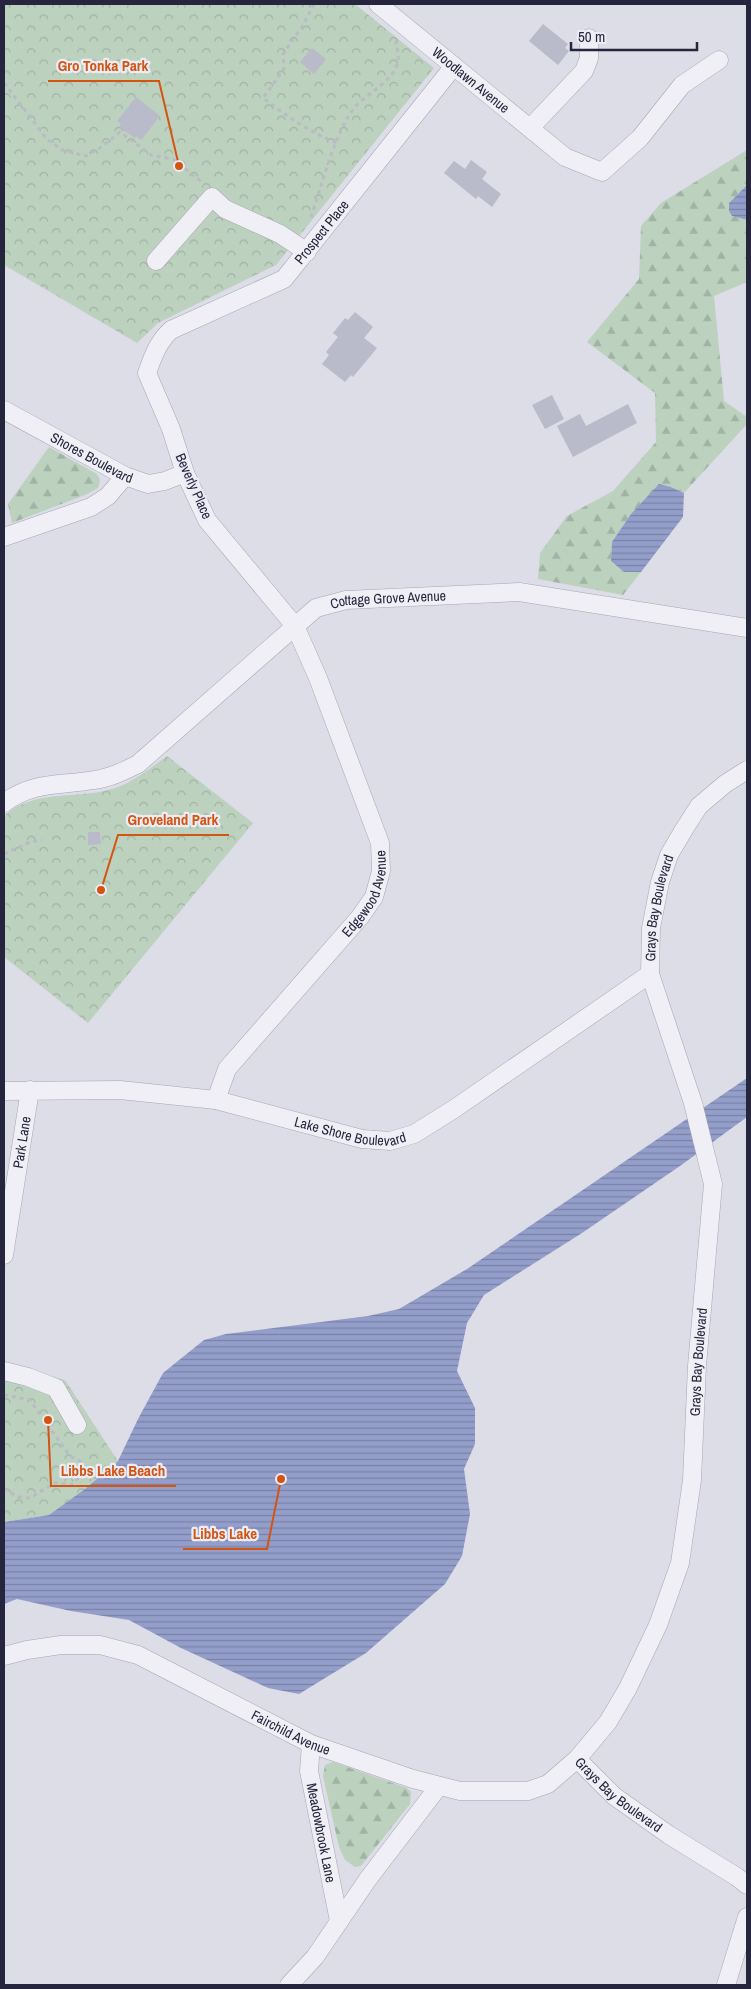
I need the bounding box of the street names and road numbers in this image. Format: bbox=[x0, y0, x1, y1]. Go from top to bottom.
street label: Woodlawn Avenue bbox=[428, 43, 513, 117]
street label: Prospect Place bbox=[290, 196, 353, 268]
street label: Shores Boulevard bbox=[47, 428, 135, 487]
street label: Beverly Place bbox=[172, 450, 216, 522]
street label: Cottage Grove Avenue bbox=[328, 586, 446, 613]
street label: Edgewood Avenue bbox=[338, 850, 390, 941]
street label: Grays Bay Boulevard bbox=[641, 852, 677, 962]
street label: Lake Shore Boulevard bbox=[293, 1112, 408, 1150]
street label: Park Lane bbox=[9, 1115, 35, 1170]
street label: Grays Bay Boulevard bbox=[686, 1307, 711, 1417]
street label: Fairchild Avenue bbox=[248, 1706, 333, 1759]
street label: Grays Bay Boulevard bbox=[571, 1753, 666, 1836]
street label: Meadowbrook Lane bbox=[303, 1781, 340, 1884]

